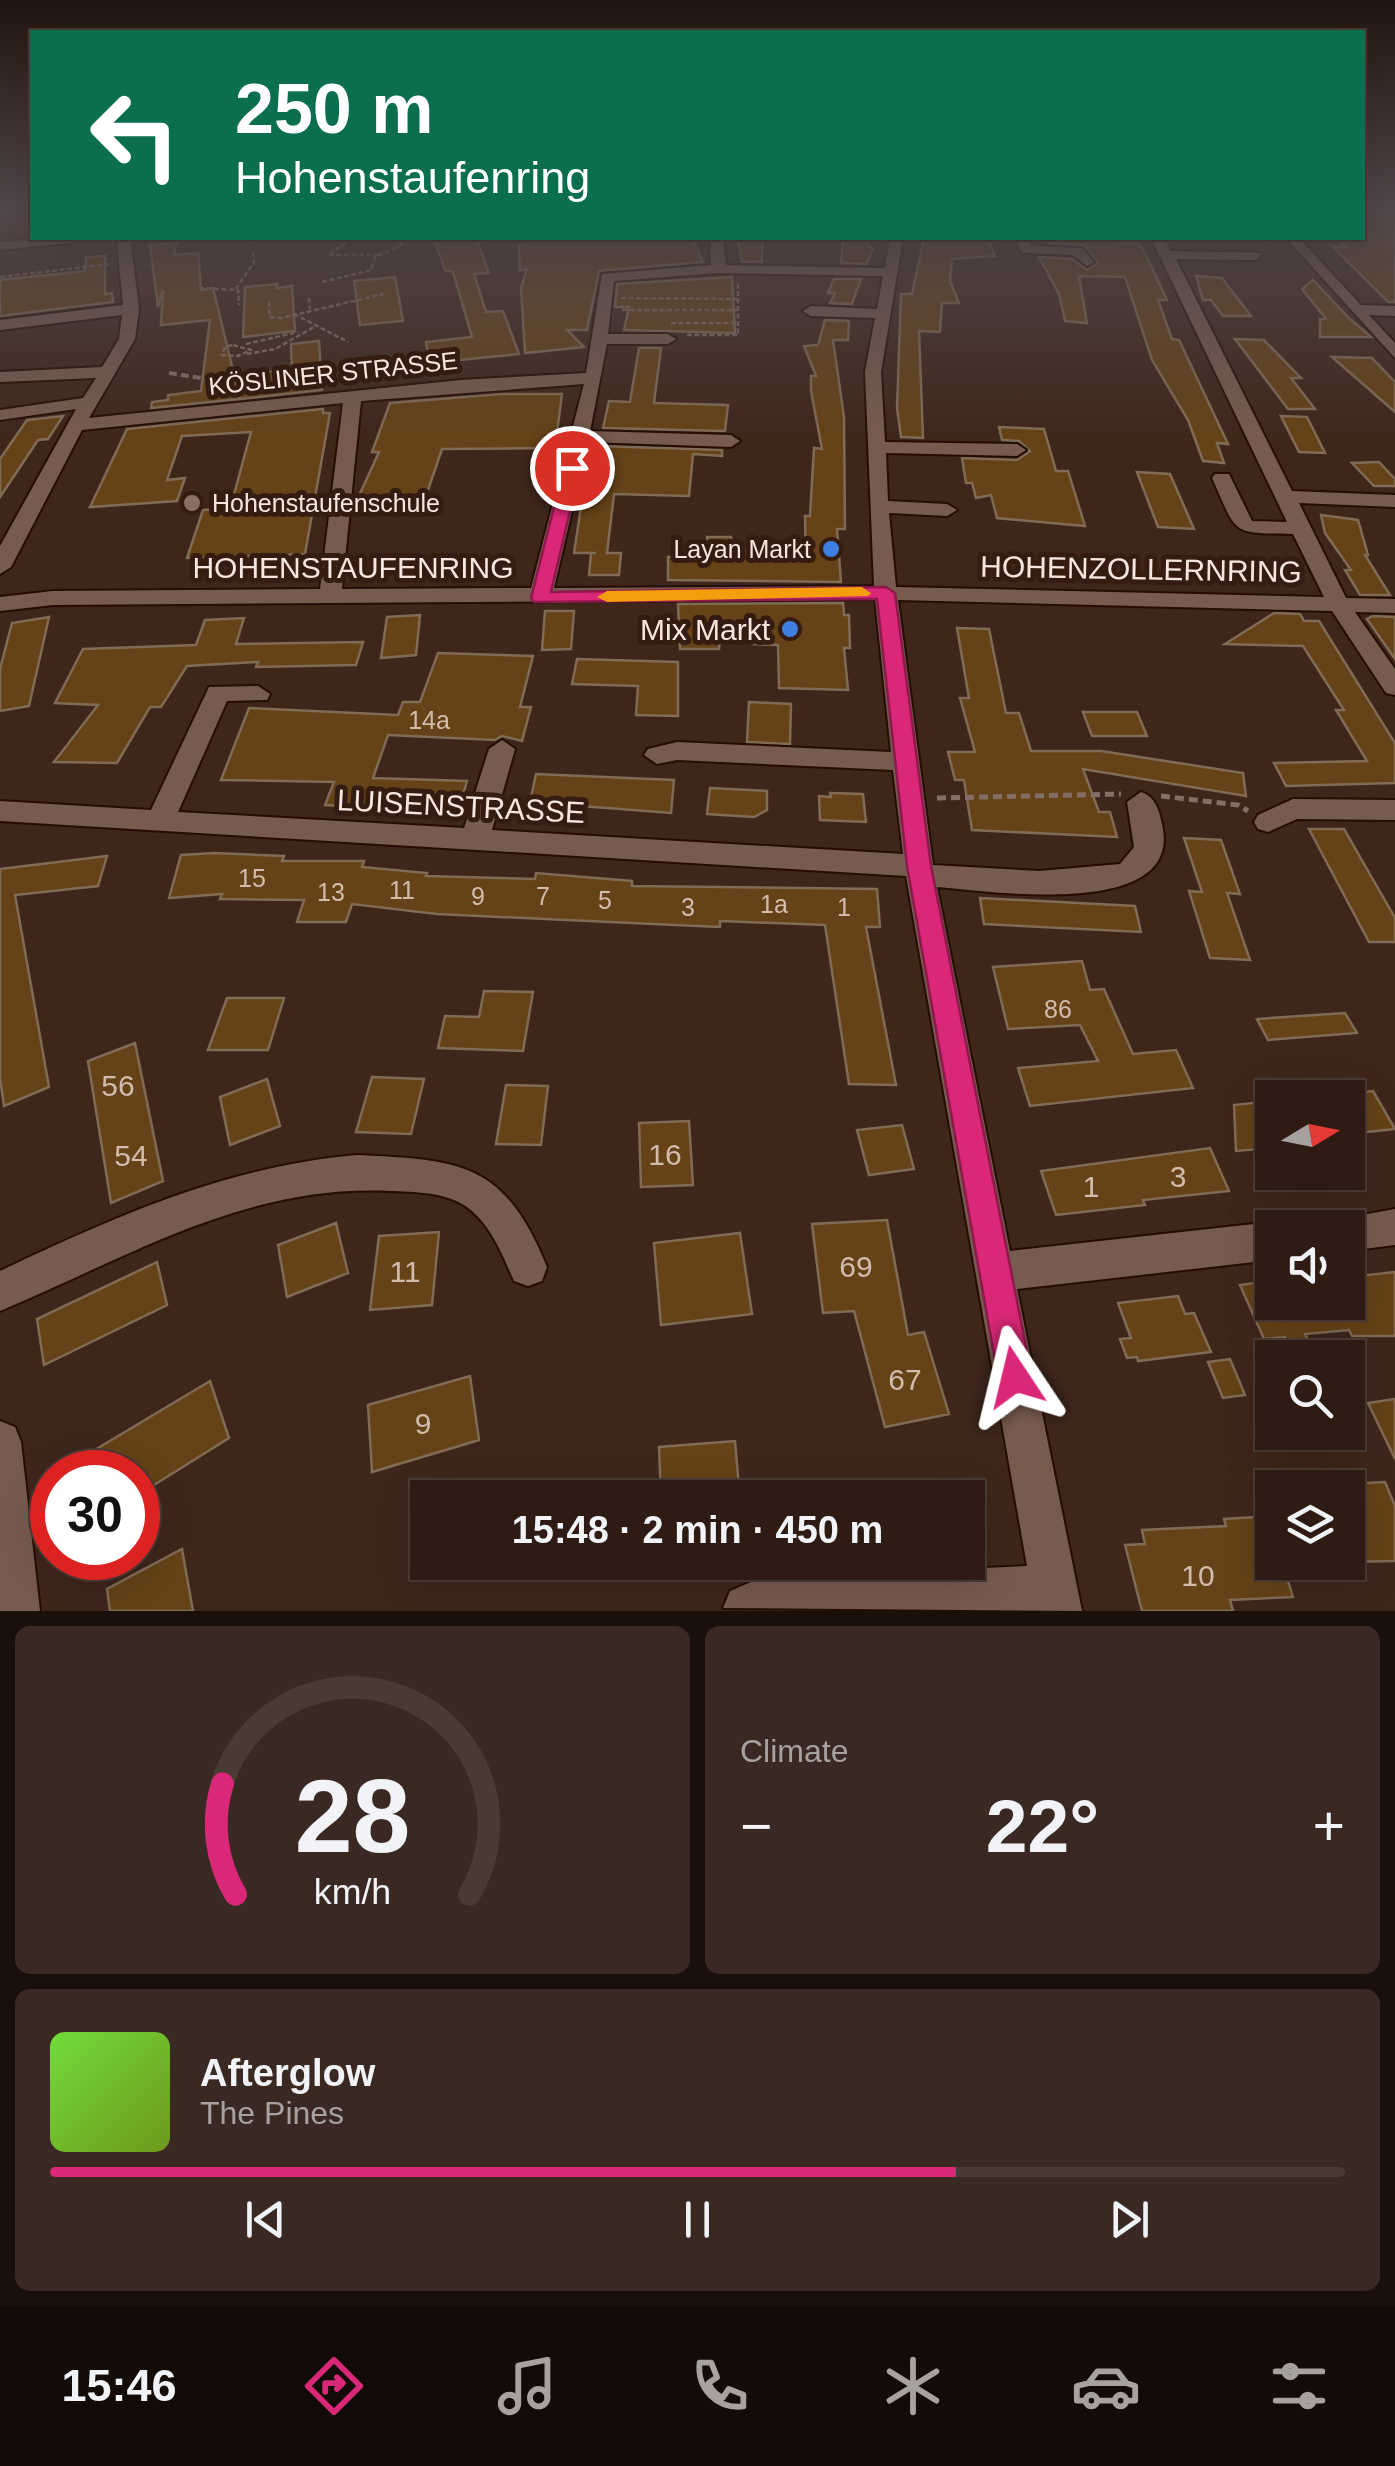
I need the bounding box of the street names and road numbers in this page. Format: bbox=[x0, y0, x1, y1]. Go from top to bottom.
street label: KÖSLINER STRASSE bbox=[207, 346, 459, 400]
street label: HOHENZOLLERNRING bbox=[980, 550, 1302, 588]
street label: HOHENSTAUFENRING bbox=[192, 551, 514, 584]
street label: LUISENSTRASSE bbox=[336, 783, 586, 829]

